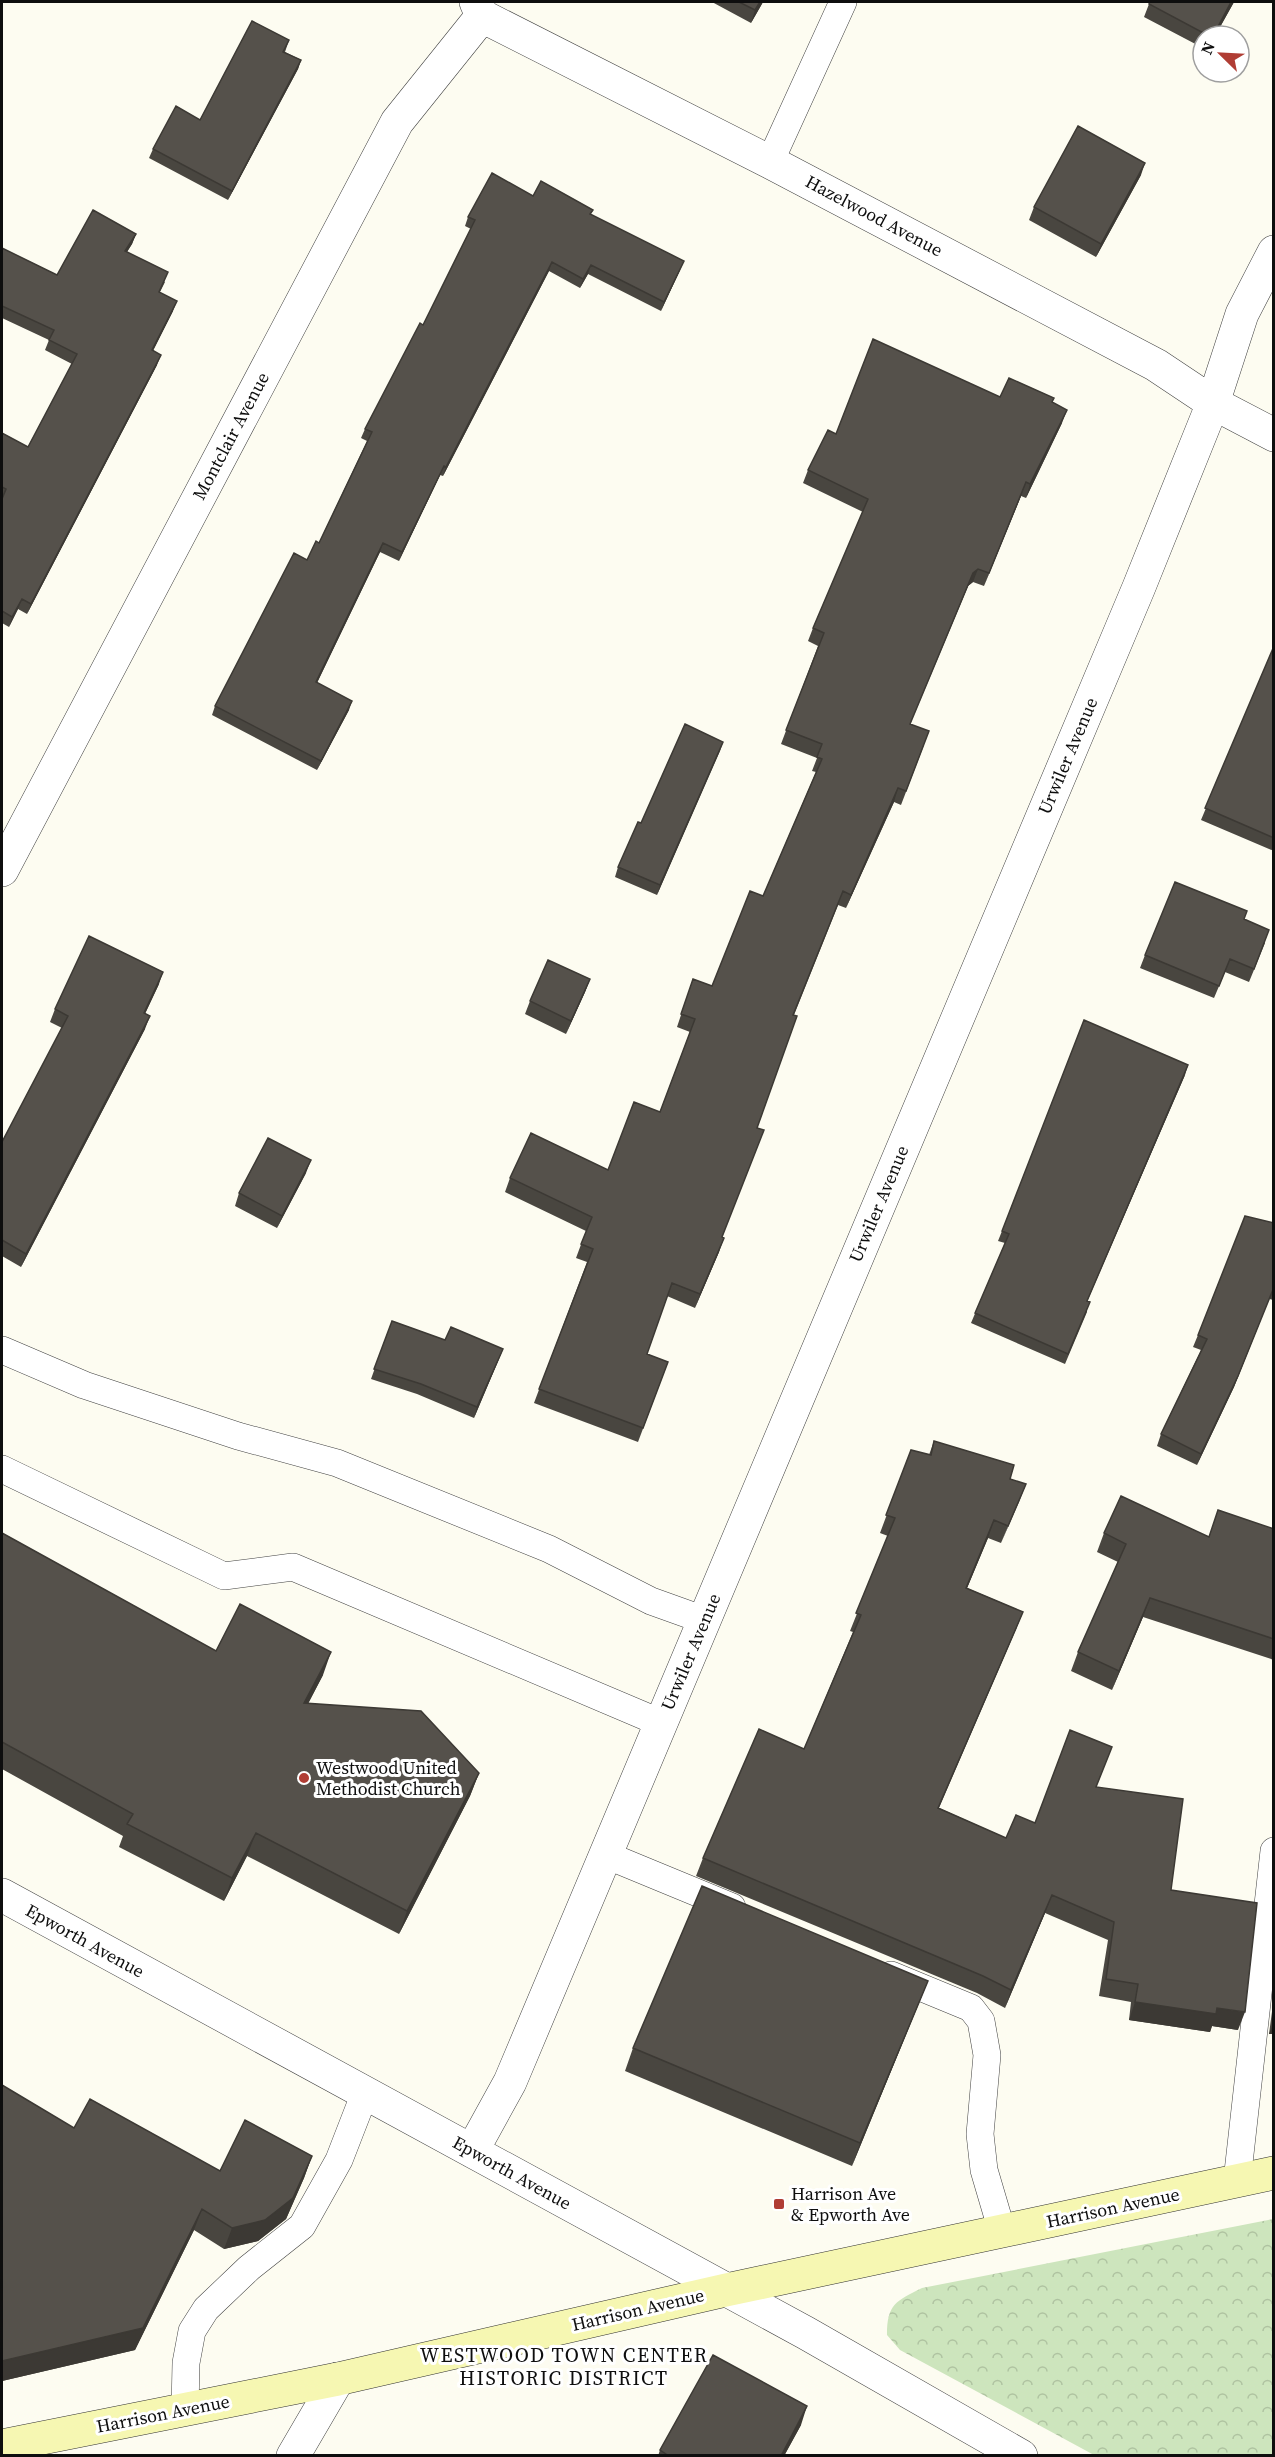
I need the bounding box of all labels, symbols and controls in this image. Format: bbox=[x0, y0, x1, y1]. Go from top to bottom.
north arrow bbox=[1191, 24, 1251, 84]
text: N bbox=[1195, 38, 1220, 58]
street label: Hazelwood Avenue bbox=[801, 169, 947, 262]
street label: Montclair Avenue bbox=[186, 367, 275, 504]
street label: Urwiler Avenue bbox=[1032, 693, 1103, 818]
street label: Urwiler Avenue bbox=[843, 1141, 914, 1266]
street label: Urwiler Avenue bbox=[655, 1589, 726, 1714]
place label: Westwood United Methodist Church bbox=[316, 1755, 461, 1801]
marker: Westwood United Methodist Church bbox=[297, 1771, 311, 1785]
street label: Epworth Avenue bbox=[21, 1898, 149, 1984]
street label: Epworth Avenue bbox=[448, 2130, 576, 2216]
place label: Harrison Ave & Epworth Ave bbox=[791, 2181, 910, 2227]
street label: Harrison Avenue bbox=[1044, 2181, 1182, 2234]
marker: Harrison Ave & Epworth Ave bbox=[772, 2197, 786, 2211]
street label: Harrison Avenue bbox=[569, 2282, 707, 2337]
district label: WESTWOOD TOWN CENTER HISTORIC DISTRICT bbox=[420, 2341, 708, 2392]
street label: Harrison Avenue bbox=[94, 2388, 232, 2439]

